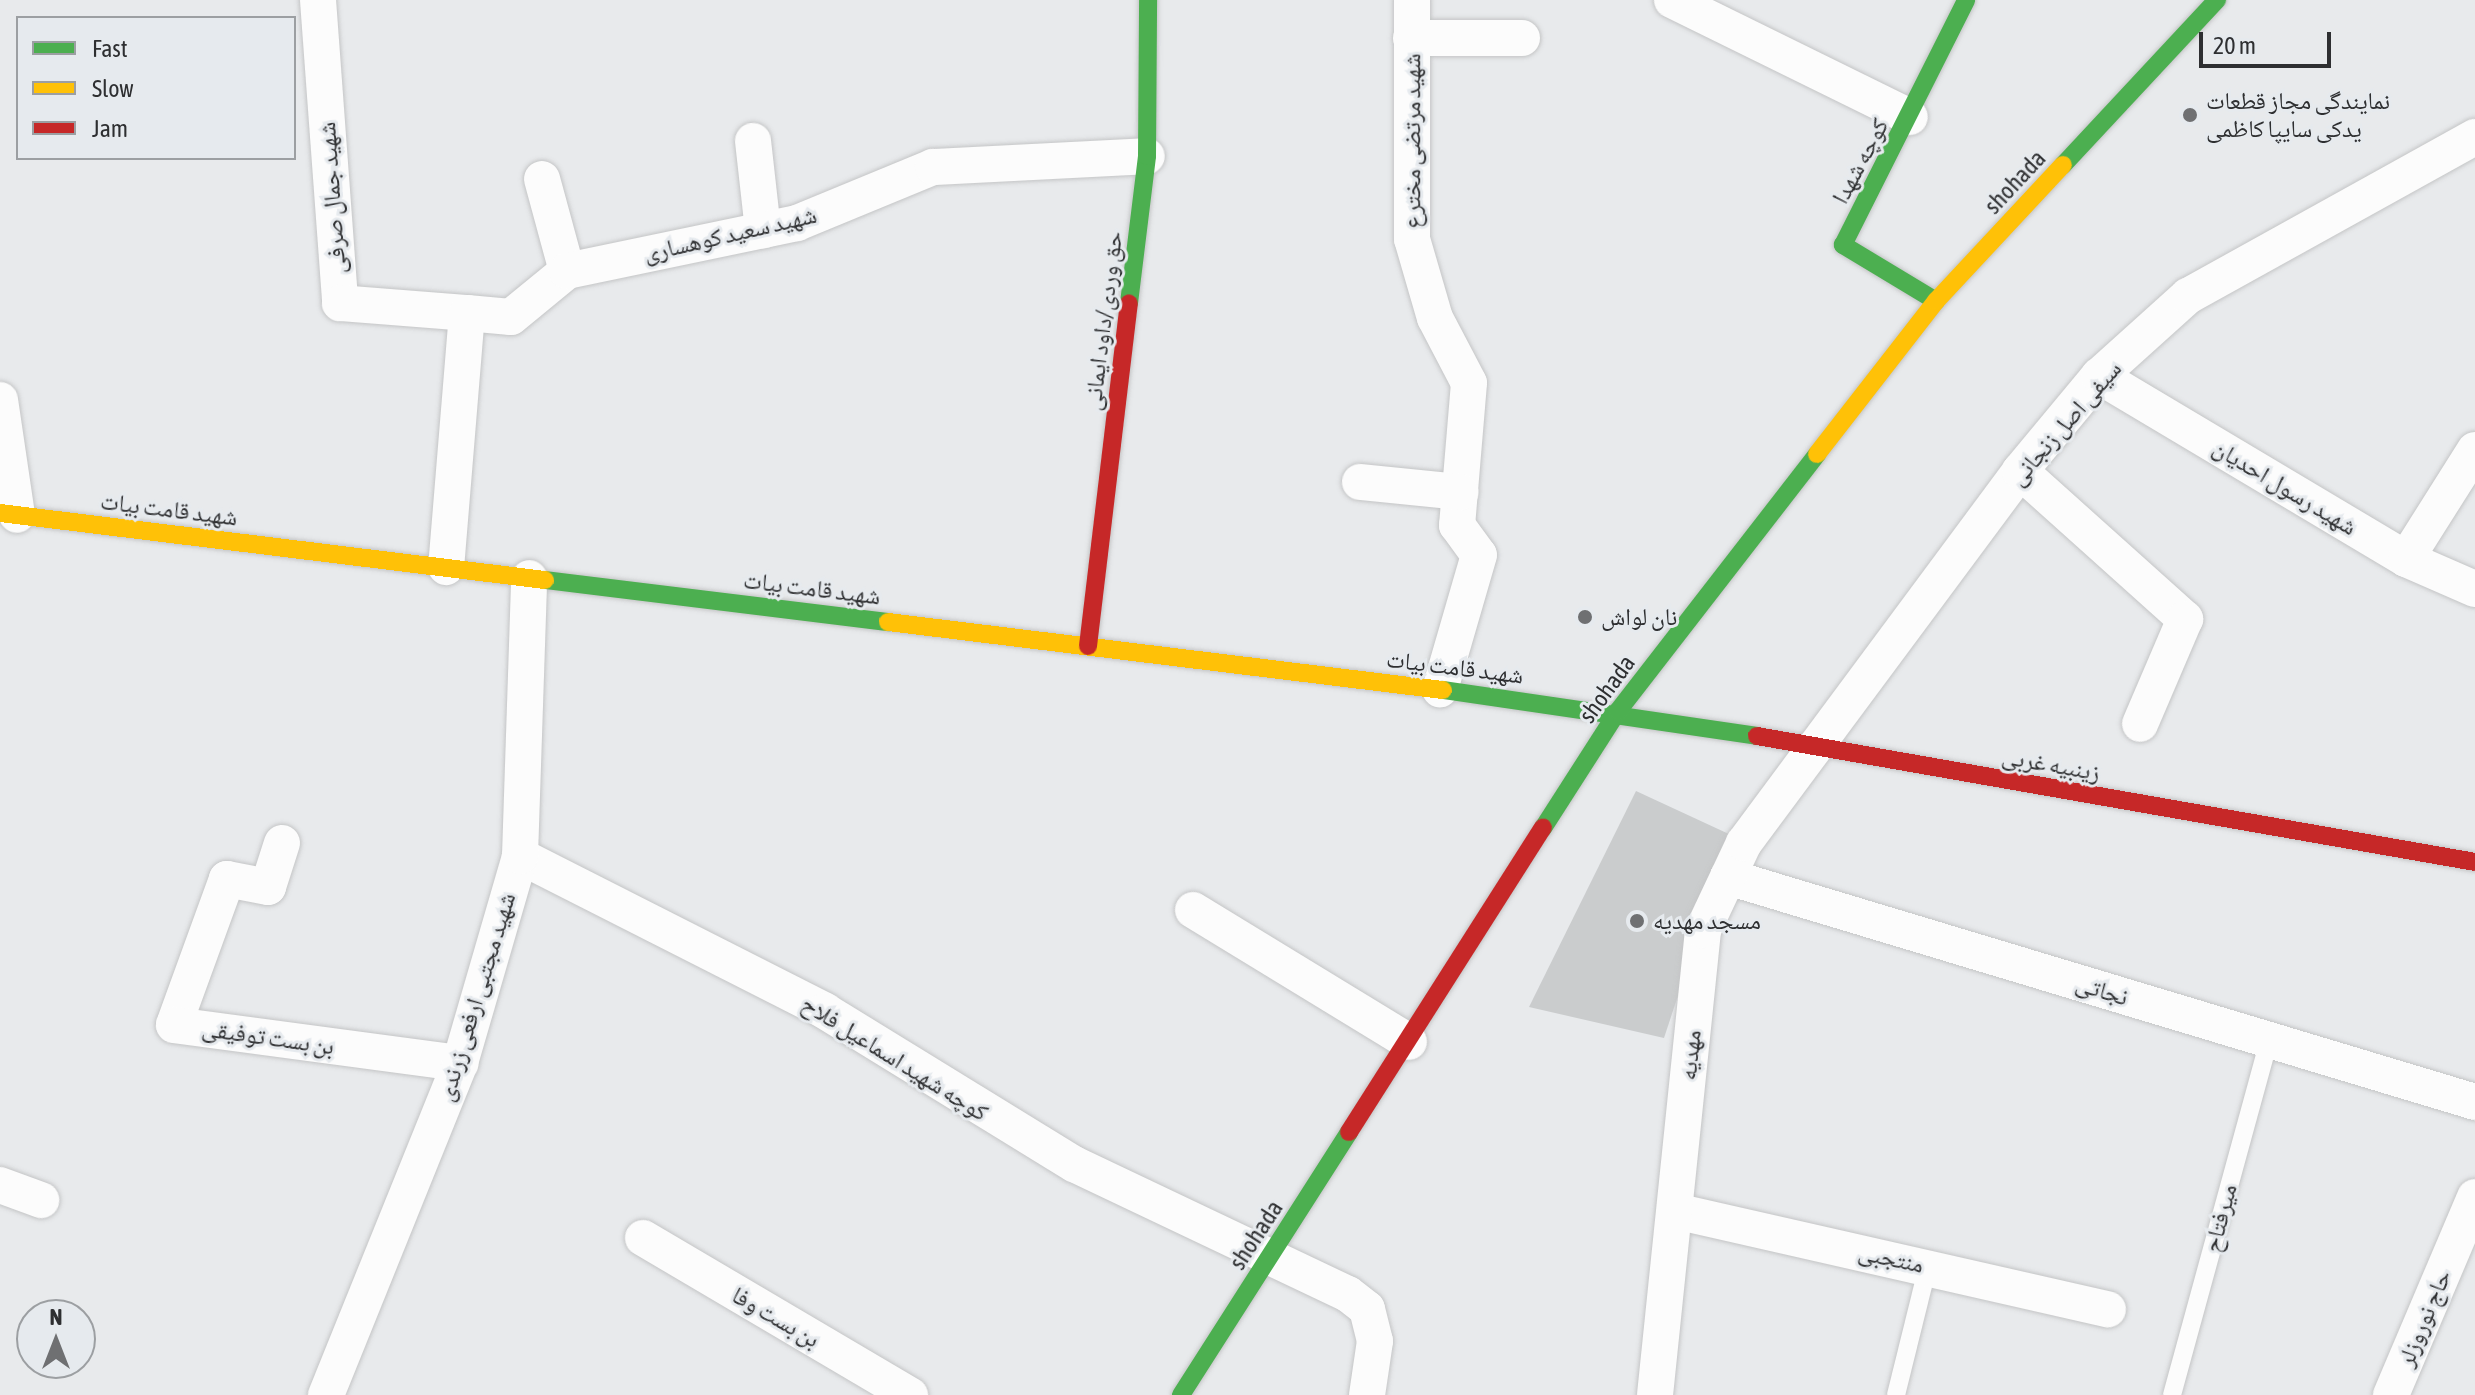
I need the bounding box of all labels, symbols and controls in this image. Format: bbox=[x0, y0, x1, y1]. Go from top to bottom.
legend bbox=[16, 16, 296, 160]
scale bar bbox=[2203, 16, 2335, 66]
text: 20 m bbox=[2213, 32, 2256, 59]
text: Fast bbox=[92, 35, 128, 62]
street label: شهید مرتضی مخترع bbox=[1398, 53, 1426, 229]
text: Slow bbox=[92, 75, 134, 102]
place label: نمایندگی مجاز قطعات یدکی سایپا کاظمی bbox=[2206, 87, 2390, 143]
marker: نمایندگی مجاز قطعات یدکی سایپا کاظمی bbox=[2181, 106, 2199, 124]
street label: کوچه شهدا bbox=[1826, 113, 1894, 209]
text: Jam bbox=[92, 115, 128, 142]
street label: شهید جمال صرفی bbox=[312, 121, 352, 275]
street label: shohada bbox=[1978, 144, 2052, 220]
street label: شهید سعید کوهساری bbox=[641, 200, 819, 268]
street label: حق وردی/داود ایمانی bbox=[1078, 230, 1128, 412]
street label: سیفی اصل زنجانی bbox=[2003, 354, 2127, 492]
street label: شهید رسول احدیان bbox=[2208, 433, 2362, 541]
street label: شهید قامت بیات bbox=[99, 486, 239, 532]
street label: شهید قامت بیات bbox=[742, 565, 882, 611]
place label: نان لواش bbox=[1601, 603, 1677, 631]
marker: نان لواش bbox=[1576, 608, 1594, 626]
street label: شهید قامت بیات bbox=[1385, 644, 1525, 690]
street label: shohada bbox=[1573, 649, 1641, 729]
street label: زینبیه غربی bbox=[2000, 741, 2102, 787]
street label: شهید مجتبی ارفعی زرندی bbox=[431, 889, 521, 1105]
place label: مسجد مهدیه bbox=[1653, 907, 1761, 935]
marker: مسجد مهدیه bbox=[1628, 912, 1646, 930]
street label: نجاتی bbox=[2072, 968, 2132, 1012]
street label: کوچه شهید اسماعیل فلاح bbox=[796, 989, 994, 1127]
street label: بن بست توفیقی bbox=[200, 1013, 336, 1061]
street label: مهدیه bbox=[1673, 1028, 1707, 1082]
street label: میرفتاح bbox=[2197, 1181, 2243, 1255]
street label: shohada bbox=[1223, 1195, 1289, 1275]
street label: منتجبی bbox=[1856, 1237, 1926, 1279]
street label: حاج نوروزلر bbox=[2391, 1265, 2457, 1371]
street label: بن بست وفا bbox=[727, 1280, 825, 1354]
north arrow bbox=[16, 1299, 96, 1379]
text: N bbox=[50, 1304, 62, 1330]

